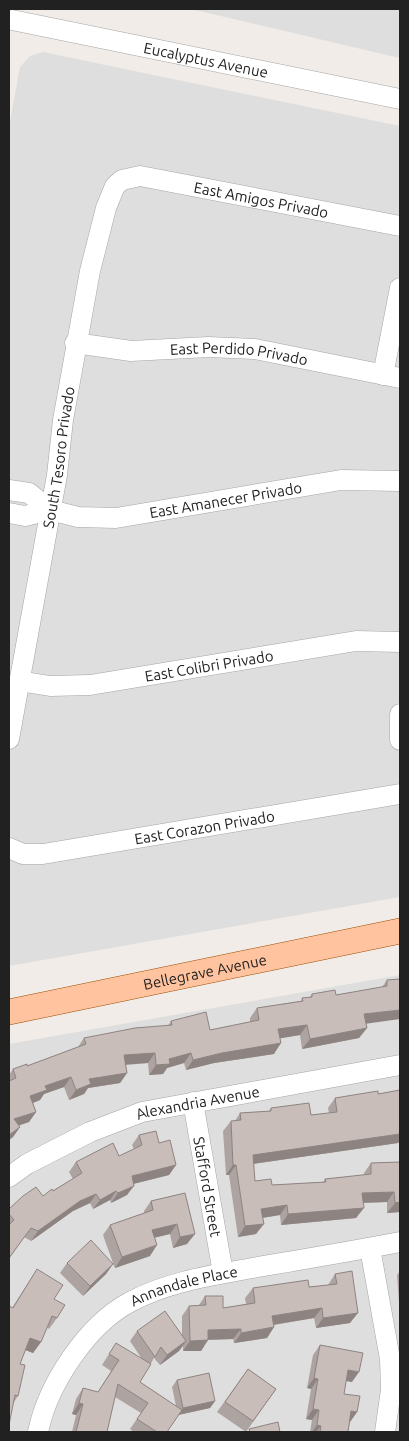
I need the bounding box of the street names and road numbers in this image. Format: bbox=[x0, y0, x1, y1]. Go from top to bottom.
street label: Eucalyptus Avenue bbox=[142, 39, 270, 80]
street label: East Amigos Privado bbox=[193, 178, 330, 221]
street label: East Perdido Privado bbox=[169, 338, 309, 368]
street label: South Tesoro Privado bbox=[39, 385, 77, 530]
street label: East Amanecer Privado bbox=[148, 478, 303, 521]
street label: East Colibri Privado bbox=[143, 646, 274, 684]
street label: East Corazon Privado bbox=[133, 807, 276, 847]
street label: Bellegrave Avenue bbox=[142, 950, 268, 992]
street label: Alexandria Avenue bbox=[133, 1082, 261, 1122]
street label: Stafford Street bbox=[191, 1135, 225, 1238]
street label: Annandale Place bbox=[127, 1262, 239, 1309]

